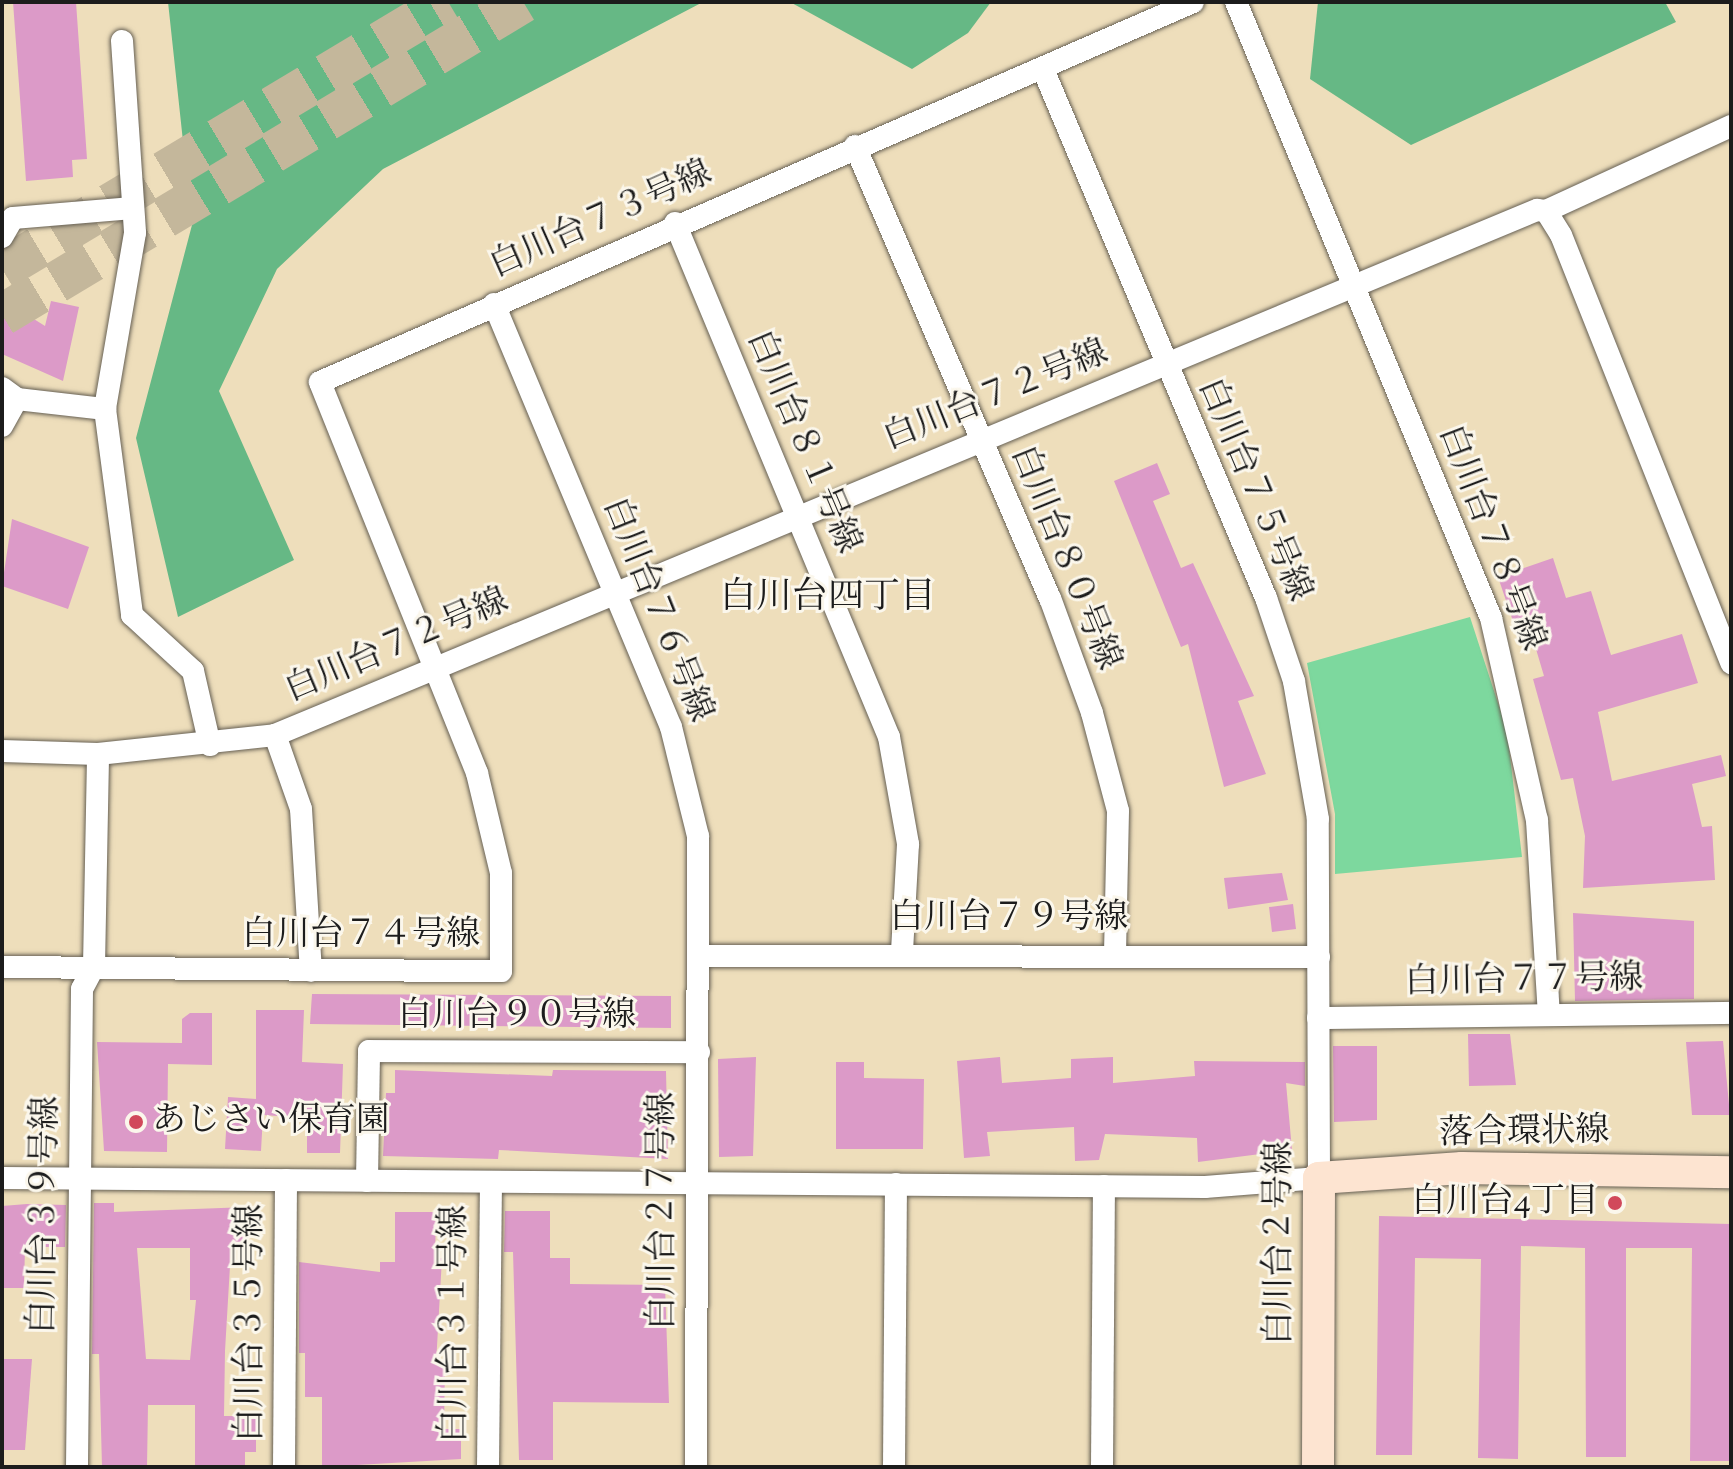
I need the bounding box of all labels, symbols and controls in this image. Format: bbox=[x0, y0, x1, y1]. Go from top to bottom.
street label: 白川台７３号線 bbox=[484, 153, 718, 287]
street label: 白川台８１号線 bbox=[738, 324, 868, 560]
street label: 白川台７２号線 bbox=[878, 333, 1114, 459]
street label: 白川台７５号線 bbox=[1189, 372, 1319, 608]
street label: 白川台７８号線 bbox=[1429, 420, 1553, 656]
street label: 白川台８０号線 bbox=[1002, 440, 1128, 676]
street label: 白川台７６号線 bbox=[594, 492, 720, 728]
district label: 白川台四丁目 bbox=[720, 577, 936, 621]
street label: 白川台７２号線 bbox=[279, 581, 515, 711]
street label: 白川台７９号線 bbox=[890, 899, 1128, 939]
street label: 白川台７４号線 bbox=[242, 916, 480, 956]
street label: 白川台７７号線 bbox=[1405, 959, 1643, 1003]
street label: 白川台９０号線 bbox=[398, 997, 636, 1037]
street label: 白川台２７号線 bbox=[643, 1092, 683, 1330]
street label: 白川台３９号線 bbox=[23, 1096, 67, 1334]
place label: あじさい保育園 bbox=[152, 1102, 390, 1142]
street label: 落合環状線 bbox=[1439, 1111, 1609, 1155]
marker: あじさい保育園 bbox=[127, 1113, 145, 1131]
street label: 白川台２号線 bbox=[1260, 1141, 1300, 1345]
place label: 白川台4丁目 bbox=[1412, 1183, 1599, 1223]
marker: 白川台4丁目 bbox=[1606, 1194, 1624, 1212]
street label: 白川台３５号線 bbox=[231, 1204, 271, 1442]
street label: 白川台３１号線 bbox=[435, 1205, 475, 1443]

